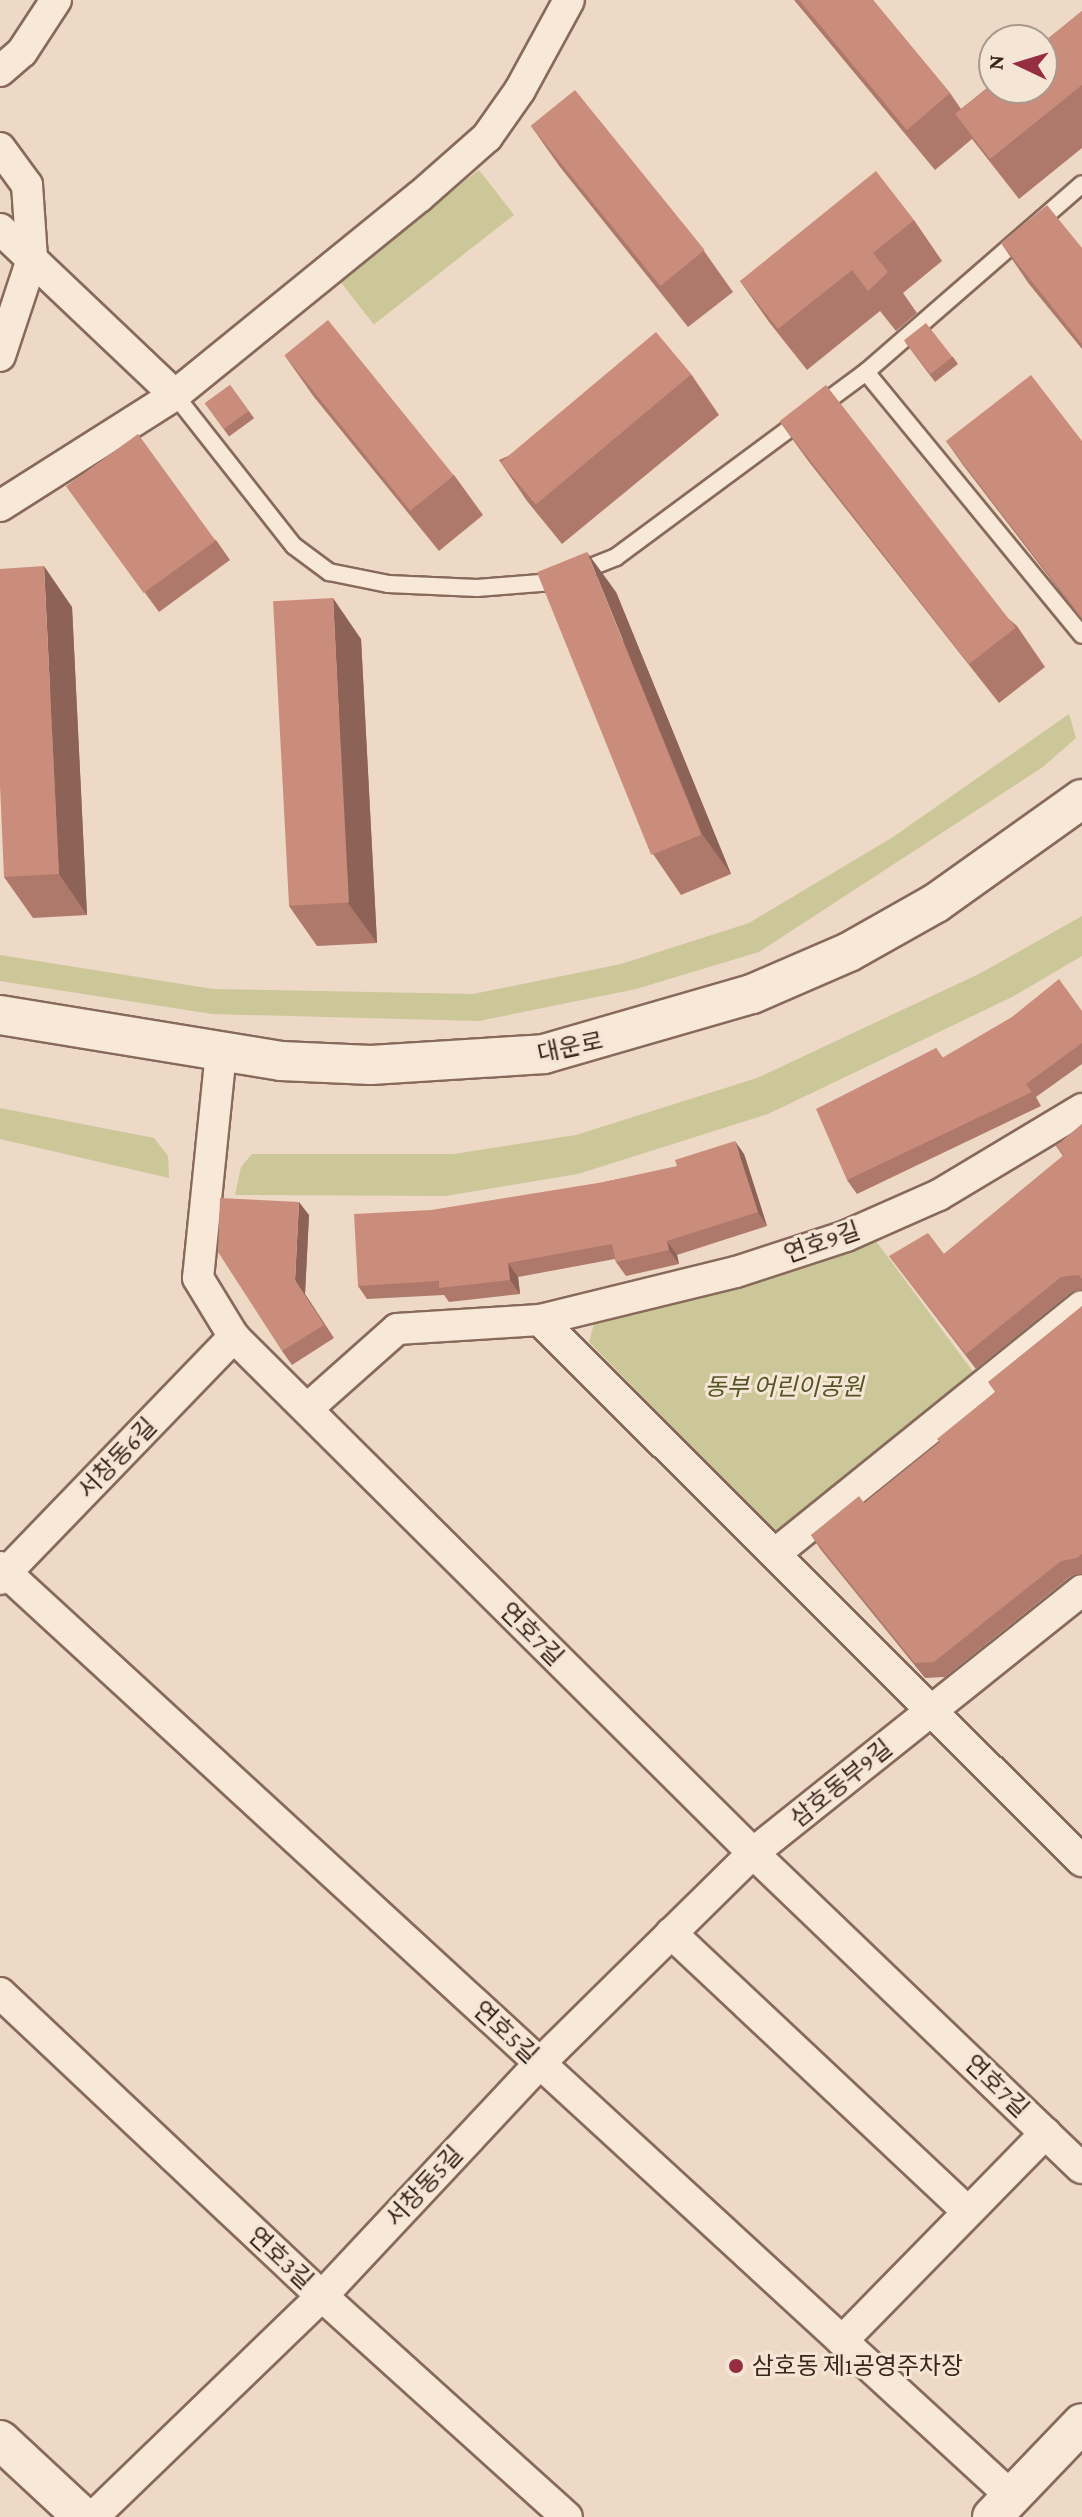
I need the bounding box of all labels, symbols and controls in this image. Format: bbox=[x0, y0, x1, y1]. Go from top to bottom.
north arrow bbox=[978, 24, 1058, 104]
text: N bbox=[983, 54, 1009, 71]
street label: 대운로 bbox=[535, 1026, 605, 1068]
street label: 연호9길 bbox=[780, 1216, 864, 1268]
park label: 동부 어린이공원 bbox=[704, 1373, 864, 1401]
street label: 서창동6길 bbox=[72, 1412, 162, 1504]
street label: 연호7길 bbox=[494, 1596, 570, 1672]
street label: 삼호동부9길 bbox=[784, 1733, 898, 1833]
street label: 연호5길 bbox=[468, 1995, 544, 2069]
street label: 연호7길 bbox=[959, 2049, 1035, 2123]
street label: 서창동5길 bbox=[379, 2140, 469, 2232]
street label: 연호3길 bbox=[243, 2221, 319, 2295]
place label: 삼호동 제1공영주차장 bbox=[752, 2352, 963, 2380]
marker: 삼호동 제1공영주차장 bbox=[727, 2357, 745, 2375]

